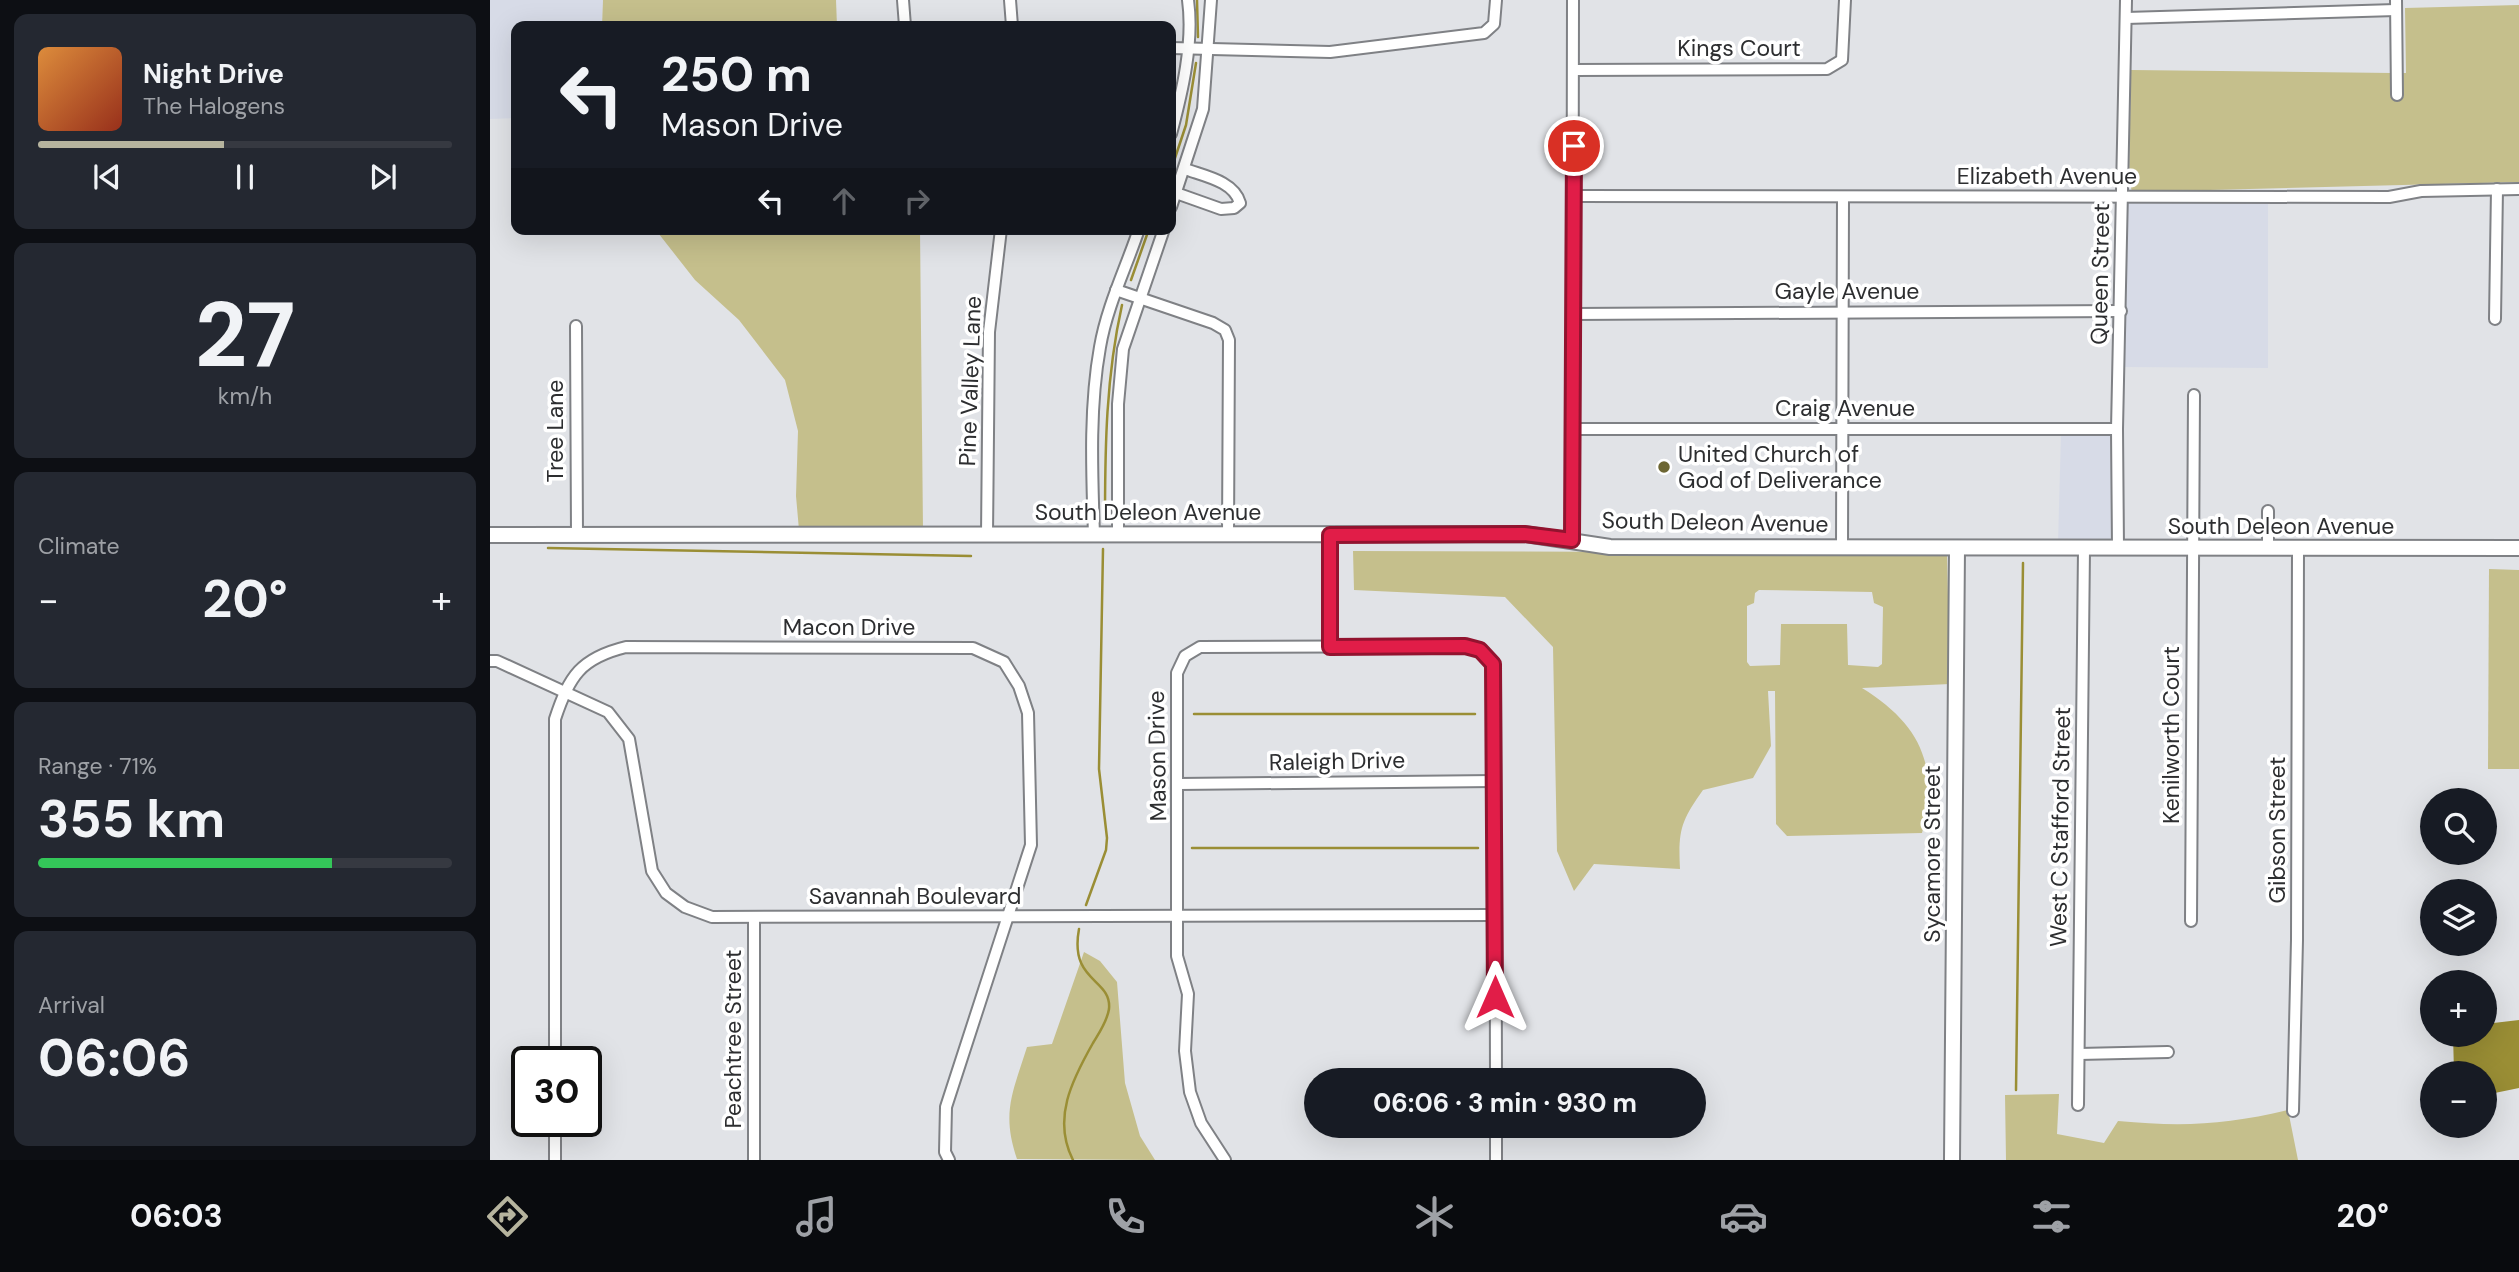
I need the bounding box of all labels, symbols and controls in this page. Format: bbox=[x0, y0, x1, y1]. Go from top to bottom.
street label: Kings Court bbox=[1677, 33, 1801, 63]
text: 250 m bbox=[661, 42, 812, 106]
icon: left bbox=[546, 49, 637, 140]
text: Night Drive bbox=[143, 57, 284, 91]
text: The Halogens bbox=[143, 91, 285, 121]
text: Mason Drive bbox=[661, 104, 843, 146]
pin bbox=[1544, 116, 1604, 176]
icon: arrive bbox=[1555, 127, 1593, 165]
icon: previous bbox=[88, 158, 126, 196]
icon: pause bbox=[226, 158, 264, 196]
icon: next bbox=[364, 158, 402, 196]
street label: Elizabeth Avenue bbox=[1957, 161, 2137, 191]
icon: left bbox=[752, 182, 790, 220]
icon: ahead bbox=[825, 182, 863, 220]
icon: right bbox=[898, 182, 936, 220]
street label: Queen Street bbox=[2084, 203, 2116, 345]
text: 27 bbox=[195, 276, 295, 394]
street label: Gayle Avenue bbox=[1775, 276, 1919, 306]
street label: Pine Valley Lane bbox=[952, 295, 988, 467]
street label: Tree Lane bbox=[540, 380, 570, 482]
text: km/h bbox=[218, 381, 272, 411]
street label: Craig Avenue bbox=[1775, 393, 1915, 423]
place label: United Church of God of Deliverance bbox=[1678, 439, 1882, 495]
marker: United Church of God of Deliverance bbox=[1656, 459, 1672, 475]
street label: South Deleon Avenue bbox=[1035, 497, 1261, 527]
street label: South Deleon Avenue bbox=[1601, 505, 1829, 539]
street label: South Deleon Avenue bbox=[2168, 511, 2394, 541]
text: Climate bbox=[38, 531, 120, 561]
text: 20° bbox=[202, 565, 288, 633]
text: − bbox=[38, 575, 59, 625]
text: + bbox=[431, 575, 452, 625]
street label: Macon Drive bbox=[783, 612, 915, 642]
street label: Kenilworth Court bbox=[2156, 646, 2186, 824]
street label: Mason Drive bbox=[1141, 690, 1173, 822]
street label: West C Stafford Street bbox=[2043, 707, 2077, 947]
street label: Raleigh Drive bbox=[1269, 745, 1405, 777]
text: Range · 71% bbox=[38, 751, 157, 781]
street label: Gibson Street bbox=[2262, 756, 2292, 904]
street label: Sycamore Street bbox=[1917, 765, 1947, 943]
text: 355 km bbox=[38, 785, 225, 853]
map controls bbox=[2420, 788, 2497, 1138]
button: search bbox=[2420, 788, 2497, 865]
button: layers bbox=[2420, 879, 2497, 956]
street label: Savannah Boulevard bbox=[809, 881, 1021, 911]
street label: Peachtree Street bbox=[718, 949, 748, 1129]
position arrow bbox=[1458, 960, 1532, 1034]
button: + bbox=[2420, 970, 2497, 1047]
text: Arrival bbox=[38, 990, 105, 1020]
text: 06:06 bbox=[38, 1024, 190, 1092]
speed limit sign: 30 bbox=[511, 1046, 602, 1137]
button: − bbox=[2420, 1061, 2497, 1138]
text: 06:06 · 3 min · 930 m bbox=[1373, 1086, 1637, 1120]
icon: directions bbox=[483, 1192, 532, 1241]
icon: music bbox=[792, 1192, 841, 1241]
icon: phone bbox=[1101, 1192, 1150, 1241]
icon: climate bbox=[1410, 1192, 1459, 1241]
icon: car bbox=[1719, 1192, 1768, 1241]
icon: filters bbox=[2027, 1192, 2076, 1241]
text: 06:03 bbox=[130, 1195, 223, 1237]
text: 20° bbox=[2336, 1195, 2389, 1237]

